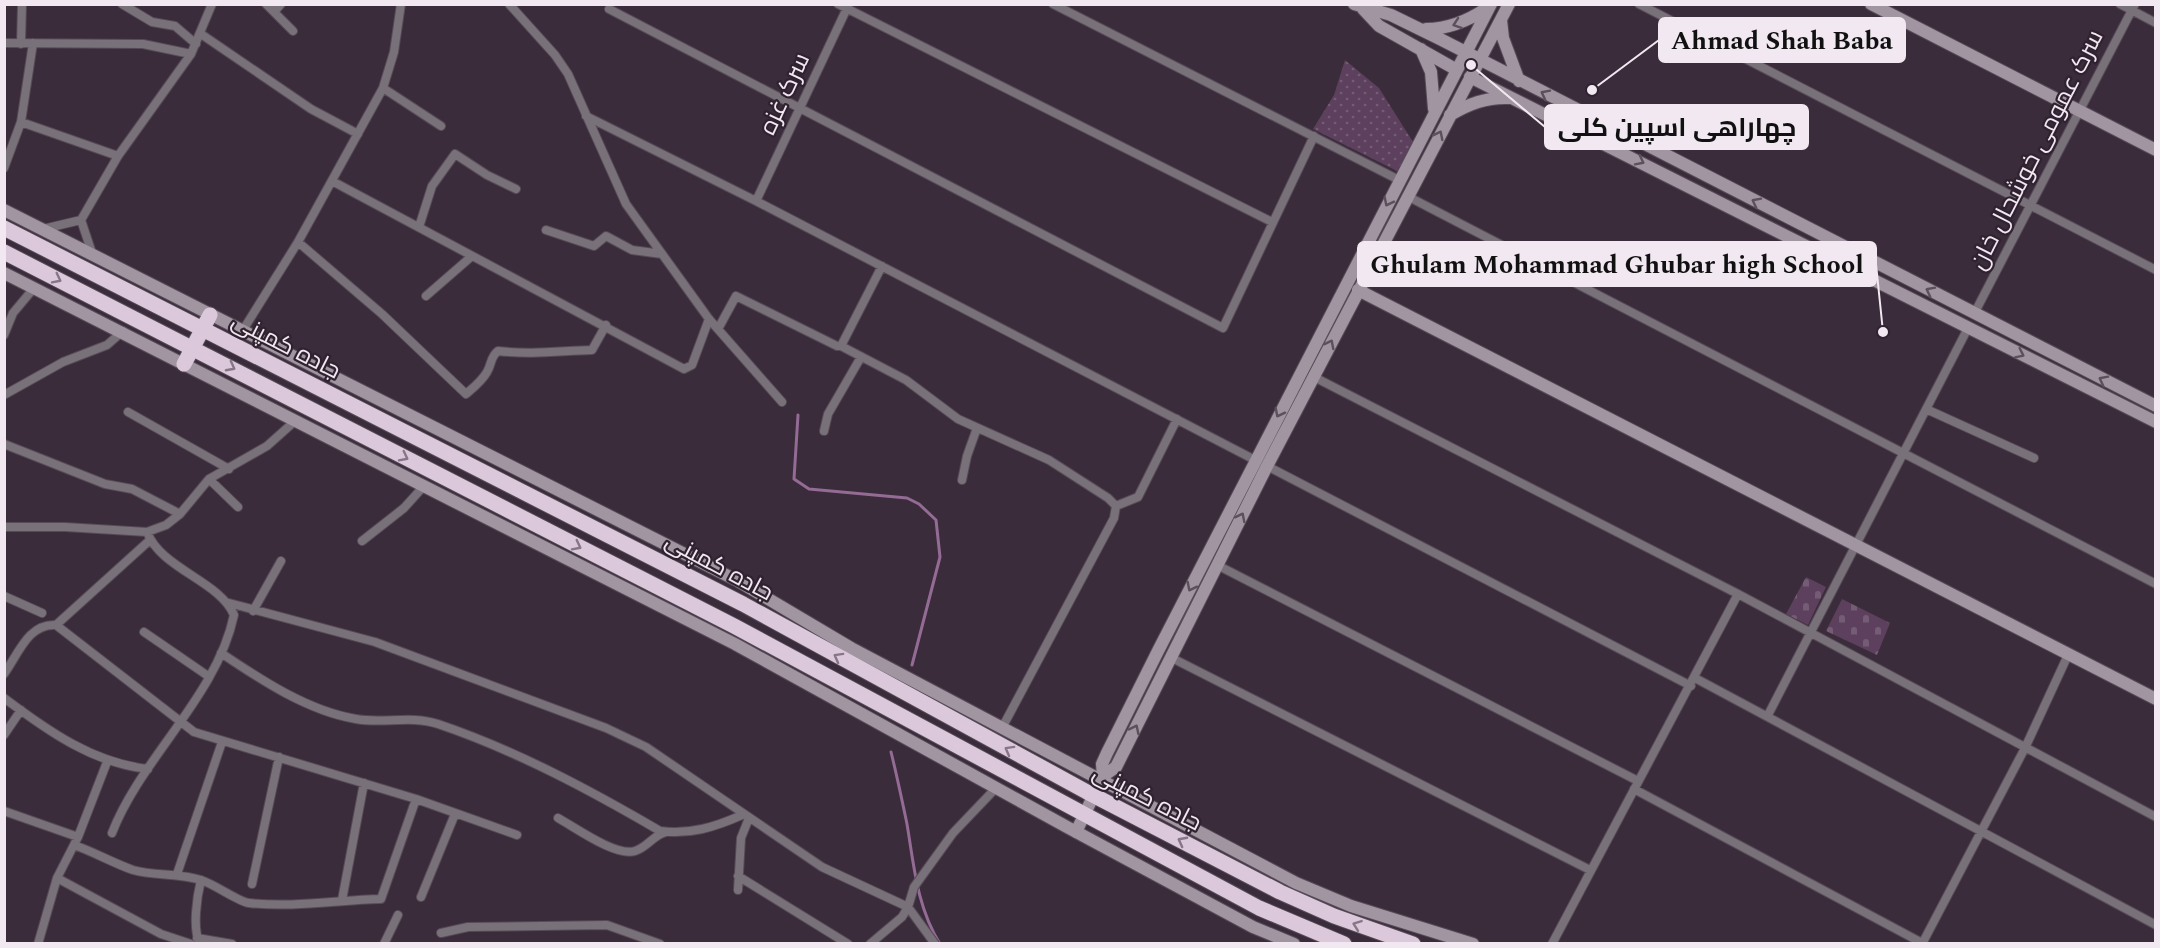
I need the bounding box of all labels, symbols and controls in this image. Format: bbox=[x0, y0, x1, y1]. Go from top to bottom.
one-way arrow bbox=[1452, 16, 1463, 29]
callout: Ahmad Shah Baba bbox=[1659, 18, 1905, 62]
text: Ahmad Shah Baba bbox=[1671, 21, 1894, 61]
street label: سرک عمومی خوشحال خان bbox=[1961, 24, 2113, 276]
street label: سرک غزه bbox=[750, 47, 820, 141]
one-way arrow bbox=[1540, 90, 1551, 102]
callout: چهاراهی اسپین کلی bbox=[1545, 105, 1808, 149]
text: چهاراهی اسپین کلی bbox=[1558, 108, 1796, 148]
one-way arrow bbox=[1432, 131, 1444, 142]
one-way arrow bbox=[1634, 154, 1645, 166]
one-way arrow bbox=[1384, 196, 1395, 206]
one-way arrow bbox=[1752, 198, 1762, 209]
callout: Ghulam Mohammad Ghubar high School bbox=[1358, 242, 1876, 286]
text: Ghulam Mohammad Ghubar high School bbox=[1370, 245, 1864, 285]
one-way arrow bbox=[50, 271, 61, 283]
one-way arrow bbox=[1925, 287, 1936, 298]
street label: جاده کمپنی bbox=[225, 303, 347, 389]
one-way arrow bbox=[1323, 339, 1335, 350]
one-way arrow bbox=[2014, 346, 2025, 358]
one-way arrow bbox=[224, 360, 235, 371]
one-way arrow bbox=[2099, 375, 2110, 387]
one-way arrow bbox=[1275, 406, 1286, 417]
one-way arrow bbox=[397, 450, 408, 461]
one-way arrow bbox=[1234, 513, 1245, 524]
street label: جاده کمپنی bbox=[658, 523, 780, 611]
one-way arrow bbox=[571, 539, 581, 550]
one-way arrow bbox=[1187, 580, 1198, 591]
one-way arrow bbox=[834, 653, 844, 664]
one-way arrow bbox=[1127, 725, 1139, 736]
one-way arrow bbox=[1005, 746, 1015, 757]
street label: جاده کمپنی bbox=[1086, 755, 1208, 841]
one-way arrow bbox=[1177, 837, 1188, 848]
one-way arrow bbox=[1353, 919, 1363, 932]

